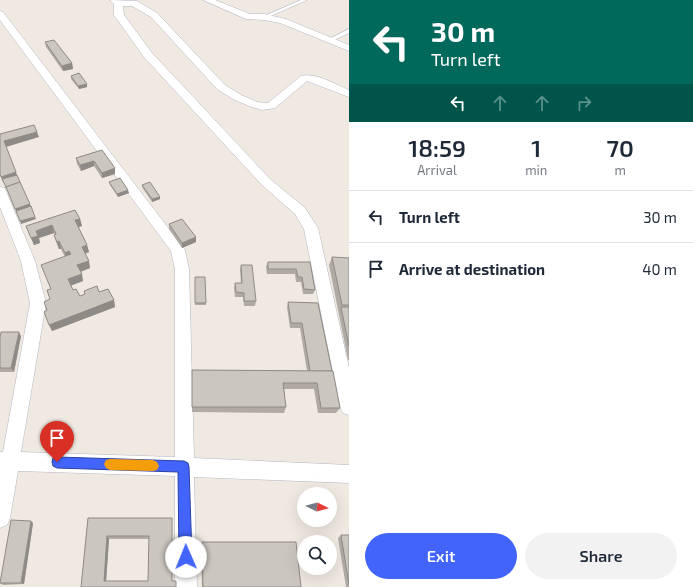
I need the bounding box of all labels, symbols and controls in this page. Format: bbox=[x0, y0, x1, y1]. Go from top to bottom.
text: 30 m bbox=[431, 14, 495, 48]
icon: left bbox=[365, 16, 417, 68]
text: Turn left bbox=[431, 48, 501, 70]
icon: left bbox=[447, 92, 469, 114]
icon: ahead bbox=[489, 92, 511, 114]
icon: ahead bbox=[531, 92, 553, 114]
icon: right bbox=[573, 92, 595, 114]
text: 18:59 bbox=[408, 133, 466, 162]
text: 1 bbox=[531, 133, 541, 162]
text: 70 bbox=[606, 133, 634, 162]
text: Arrival bbox=[417, 162, 457, 178]
text: min bbox=[525, 162, 547, 178]
text: m bbox=[614, 162, 626, 178]
icon: left bbox=[365, 206, 387, 228]
text: Turn left bbox=[399, 208, 460, 226]
text: 30 m bbox=[643, 208, 677, 226]
icon: arrive bbox=[365, 258, 387, 280]
text: Arrive at destination bbox=[399, 260, 545, 278]
text: 40 m bbox=[642, 260, 677, 278]
pin bbox=[40, 421, 74, 462]
icon: arrive bbox=[46, 427, 68, 449]
north arrow bbox=[297, 487, 337, 527]
map controls bbox=[297, 487, 337, 575]
button: Exit bbox=[365, 533, 517, 579]
button: Share bbox=[525, 533, 677, 579]
button: search bbox=[297, 535, 337, 575]
position arrow bbox=[165, 536, 207, 578]

